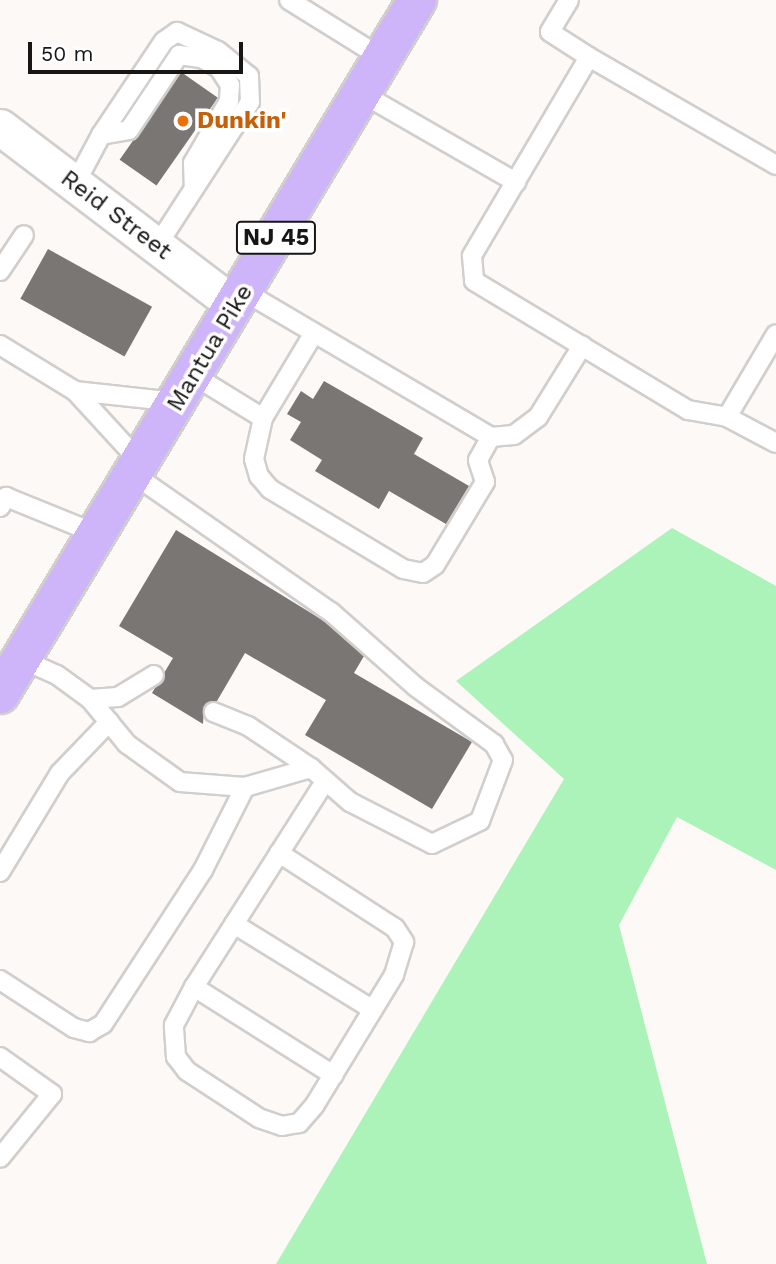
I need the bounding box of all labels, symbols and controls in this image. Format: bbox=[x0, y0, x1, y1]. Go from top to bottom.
scale bar bbox=[32, 28, 247, 72]
text: 50 m bbox=[41, 41, 93, 66]
place label: Dunkin' bbox=[197, 107, 287, 135]
marker: Dunkin' bbox=[175, 113, 191, 129]
street label: Reid Street bbox=[55, 164, 177, 266]
road number: NJ 45 bbox=[236, 218, 316, 258]
street label: Mantua Pike bbox=[161, 279, 259, 417]

